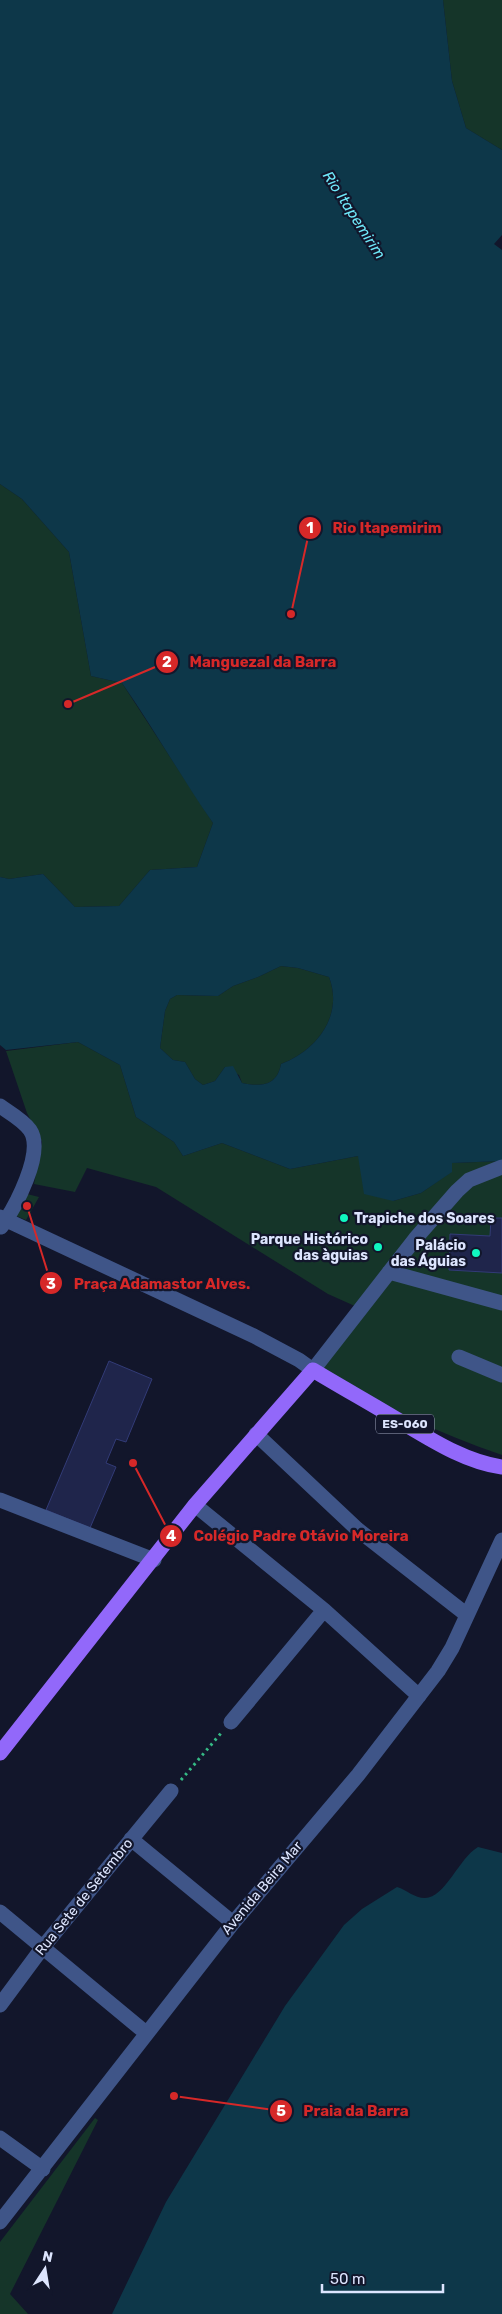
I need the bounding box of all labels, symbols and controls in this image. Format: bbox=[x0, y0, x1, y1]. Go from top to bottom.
water label: Rio Itapemirim bbox=[319, 168, 389, 262]
callout: Rio Itapemirim bbox=[297, 513, 451, 543]
text: 1 bbox=[306, 519, 314, 537]
text: Rio Itapemirim bbox=[333, 519, 441, 537]
callout: Manguezal da Barra bbox=[155, 647, 347, 677]
text: 2 bbox=[162, 653, 172, 671]
text: Manguezal da Barra bbox=[190, 653, 337, 671]
place label: Trapiche dos Soares bbox=[354, 1210, 495, 1227]
marker: Trapiche dos Soares bbox=[338, 1212, 350, 1224]
place label: Parque Histórico das àguias bbox=[251, 1231, 368, 1264]
place label: Palácio das Águias bbox=[391, 1237, 466, 1270]
marker: Parque Histórico das àguias bbox=[372, 1241, 384, 1253]
marker: Palácio das Águias bbox=[470, 1247, 482, 1259]
callout: Praça Adamastor Alves. bbox=[38, 1268, 261, 1298]
text: 3 bbox=[46, 1275, 56, 1293]
text: Praça Adamastor Alves. bbox=[74, 1275, 250, 1293]
road number: ES-060 bbox=[376, 1415, 434, 1434]
callout: Colégio Padre Otávio Moreira bbox=[158, 1521, 418, 1551]
text: 4 bbox=[166, 1527, 176, 1545]
text: Colégio Padre Otávio Moreira bbox=[193, 1527, 409, 1545]
street label: Rua Sete de Setembro bbox=[32, 1835, 136, 1959]
street label: Avenida Beira Mar bbox=[218, 1837, 306, 1938]
callout: Praia da Barra bbox=[268, 2096, 419, 2126]
text: 5 bbox=[276, 2102, 286, 2120]
text: Praia da Barra bbox=[303, 2102, 409, 2120]
north arrow bbox=[20, 2244, 70, 2294]
text: N bbox=[41, 2247, 54, 2266]
scale bar bbox=[322, 2262, 443, 2294]
text: 50 m bbox=[330, 2270, 365, 2288]

